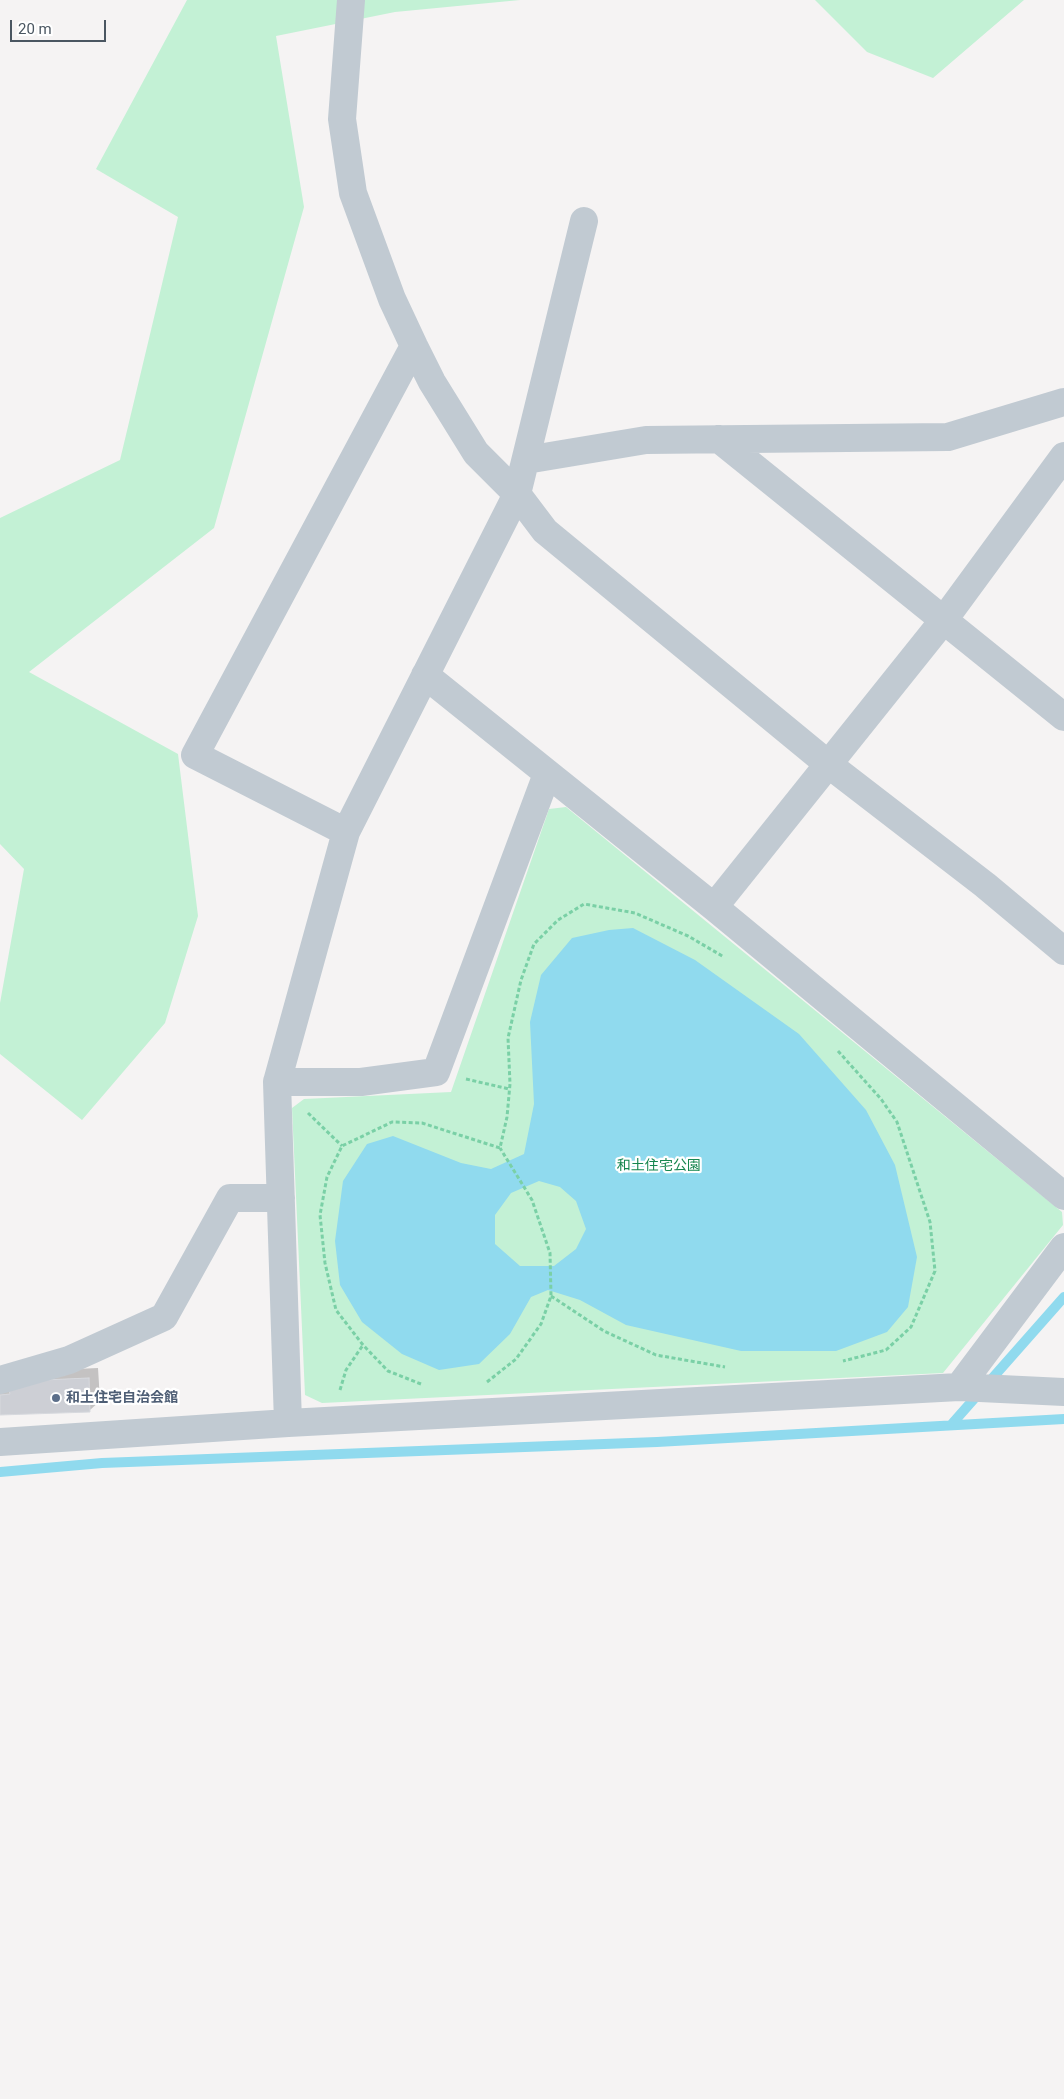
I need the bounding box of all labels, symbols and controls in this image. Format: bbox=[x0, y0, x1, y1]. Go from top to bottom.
scale bar bbox=[12, 10, 109, 42]
text: 20 m bbox=[18, 20, 52, 38]
park label: 和土住宅公園 bbox=[617, 1158, 701, 1174]
place label: 和土住宅自治会館 bbox=[66, 1390, 178, 1406]
marker: 和土住宅自治会館 bbox=[50, 1392, 62, 1404]

